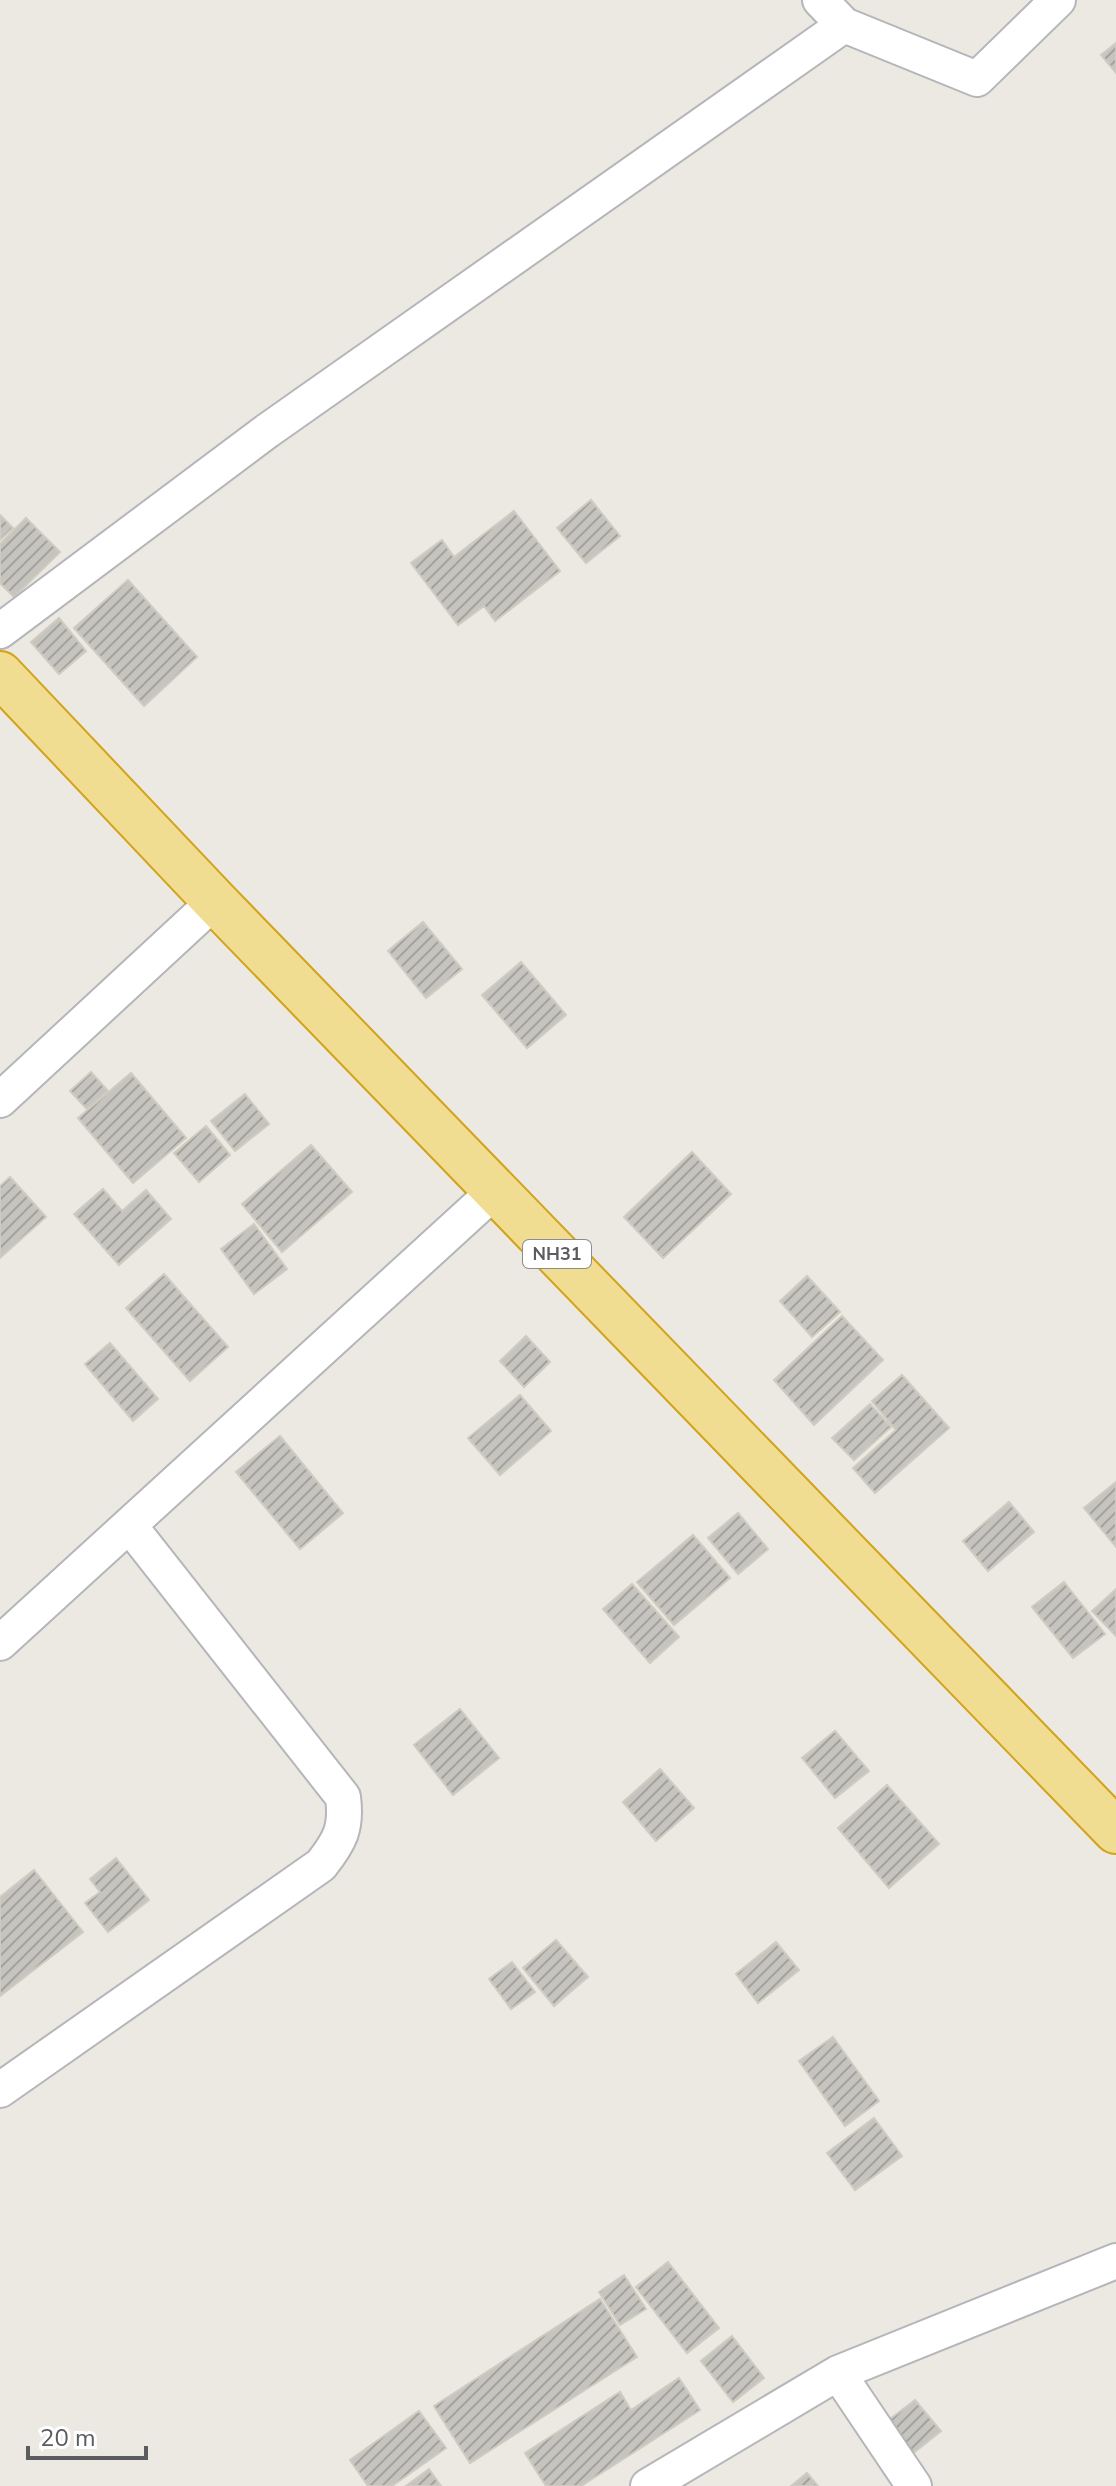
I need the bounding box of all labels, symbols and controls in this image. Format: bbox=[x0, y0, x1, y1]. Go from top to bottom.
road number: NH31 bbox=[523, 1240, 591, 1268]
scale bar bbox=[28, 2410, 146, 2460]
text: 20 m bbox=[40, 2422, 96, 2454]

